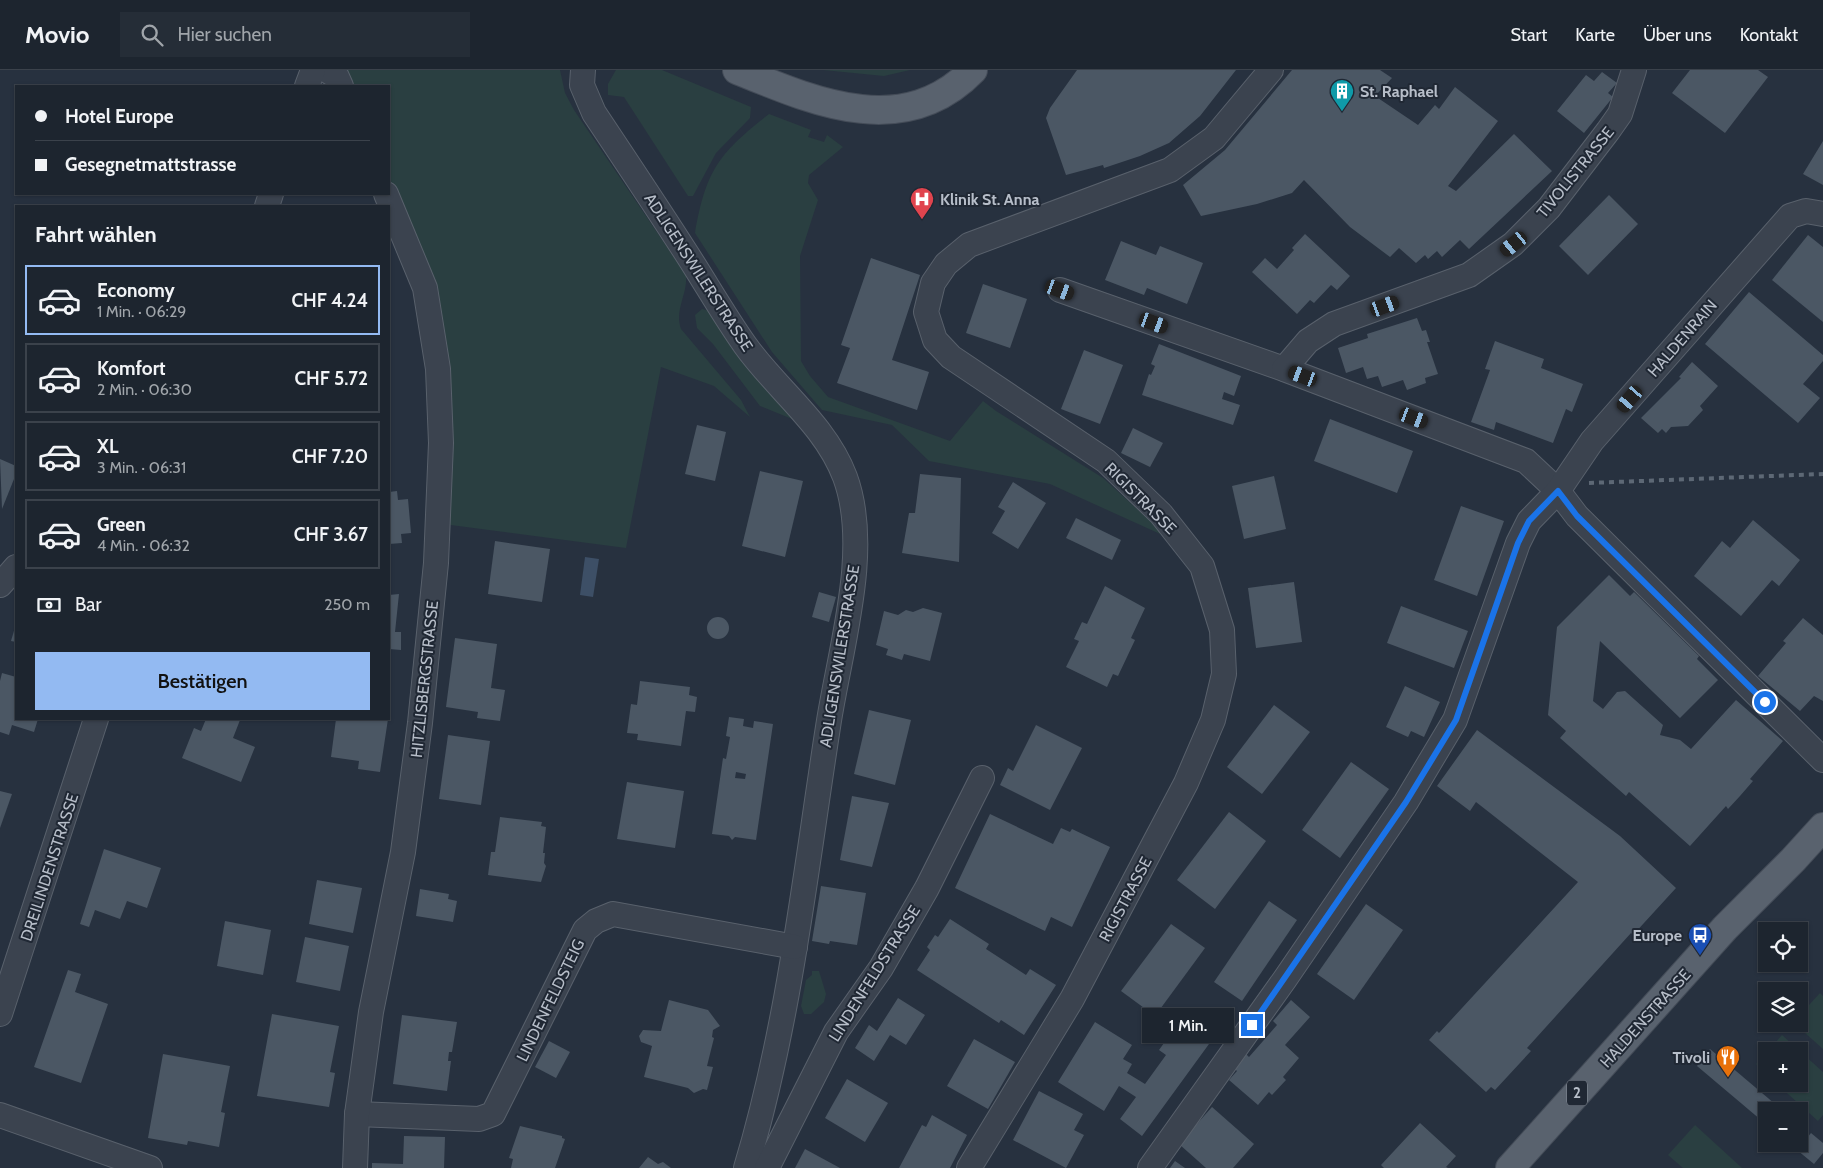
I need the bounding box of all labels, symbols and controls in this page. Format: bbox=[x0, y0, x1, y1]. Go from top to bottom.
search box bbox=[120, 12, 470, 57]
text: Movio bbox=[25, 20, 90, 49]
icon: search bbox=[138, 21, 166, 49]
text: Hier suchen bbox=[178, 23, 272, 46]
text: Start bbox=[1511, 24, 1547, 46]
text: Karte bbox=[1575, 24, 1615, 46]
text: Über uns bbox=[1643, 24, 1712, 46]
text: Kontakt bbox=[1740, 24, 1798, 46]
building icon: St. Raphael bbox=[1329, 78, 1355, 112]
place label: St. Raphael bbox=[1360, 82, 1438, 101]
text: Hotel Europe bbox=[65, 105, 174, 128]
street label: TIVOLISTRASSE bbox=[1533, 123, 1618, 222]
text: Gesegnetmattstrasse bbox=[65, 153, 236, 176]
hospital icon: Klinik St. Anna bbox=[909, 186, 935, 220]
street label: ADLIGENSWILERSTRASSE bbox=[640, 190, 757, 355]
place label: Klinik St. Anna bbox=[940, 190, 1040, 209]
text: Fahrt wählen bbox=[35, 221, 157, 248]
car bbox=[1497, 229, 1530, 259]
icon: car bbox=[37, 278, 82, 323]
car bbox=[1043, 278, 1076, 302]
text: Economy bbox=[97, 279, 175, 302]
text: CHF 4.24 bbox=[291, 289, 368, 312]
car bbox=[1368, 294, 1401, 318]
street label: HALDENRAIN bbox=[1644, 296, 1721, 381]
text: 1 Min. · 06:29 bbox=[97, 302, 186, 321]
car bbox=[1137, 311, 1170, 335]
icon: car bbox=[37, 356, 82, 401]
text: Komfort bbox=[97, 357, 166, 380]
car bbox=[1286, 364, 1319, 388]
text: CHF 5.72 bbox=[294, 367, 368, 390]
text: 2 Min. · 06:30 bbox=[97, 380, 192, 399]
car bbox=[1614, 383, 1645, 415]
car bbox=[1397, 406, 1430, 430]
icon: car bbox=[37, 434, 82, 479]
text: XL bbox=[97, 435, 118, 458]
text: CHF 7.20 bbox=[292, 445, 368, 468]
text: 3 Min. · 06:31 bbox=[97, 458, 186, 477]
street label: RIGISTRASSE bbox=[1101, 459, 1181, 538]
icon: car bbox=[37, 512, 82, 557]
text: Green bbox=[97, 513, 146, 536]
text: CHF 3.67 bbox=[294, 523, 368, 546]
text: 4 Min. · 06:32 bbox=[97, 536, 190, 555]
street label: ADLIGENSWILERSTRASSE bbox=[816, 563, 863, 749]
icon: cash bbox=[35, 591, 63, 619]
text: Bar bbox=[75, 593, 101, 616]
text: 250 m bbox=[324, 595, 370, 614]
street label: HITZLISBERGSTRASSE bbox=[407, 599, 442, 759]
button: Bestätigen bbox=[35, 652, 370, 710]
route start bbox=[1754, 691, 1776, 713]
street label: DREILINDENSTRASSE bbox=[17, 791, 82, 943]
street label: RIGISTRASSE bbox=[1095, 853, 1156, 945]
street label: LINDENFELDSTRASSE bbox=[825, 902, 924, 1045]
bus stop icon: Europe bbox=[1687, 922, 1713, 956]
map controls bbox=[1758, 922, 1808, 1152]
button: locate bbox=[1758, 922, 1808, 972]
place label: Europe bbox=[1633, 926, 1682, 945]
street label: LINDENFELDSTEIG bbox=[513, 936, 588, 1064]
street label: HALDENSTRASSE bbox=[1596, 965, 1695, 1071]
button: layers bbox=[1758, 982, 1808, 1032]
callout: 1 Min. bbox=[1142, 1008, 1234, 1042]
route end bbox=[1241, 1014, 1263, 1036]
text: 1 Min. bbox=[1169, 1016, 1207, 1035]
button: + bbox=[1758, 1042, 1808, 1092]
restaurant icon: Tivoli bbox=[1715, 1044, 1741, 1078]
place label: Tivoli bbox=[1672, 1048, 1710, 1067]
road number: 2 bbox=[1567, 1080, 1587, 1106]
button: − bbox=[1758, 1102, 1808, 1152]

